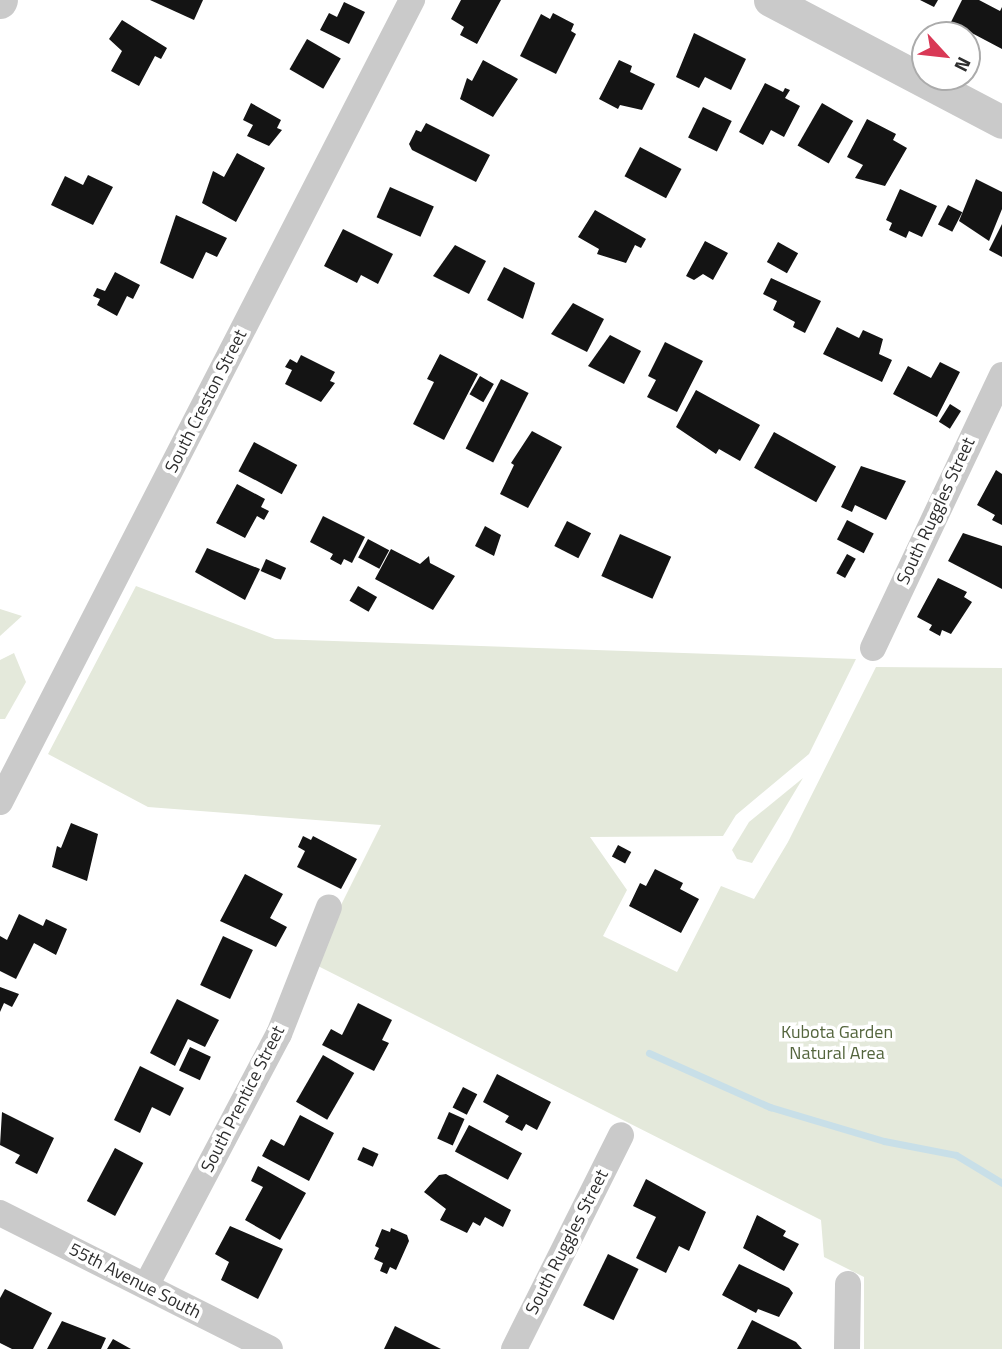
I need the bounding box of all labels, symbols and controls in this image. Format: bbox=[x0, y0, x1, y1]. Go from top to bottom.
north arrow bbox=[911, 21, 981, 91]
text: N bbox=[947, 52, 979, 77]
street label: South Creston Street bbox=[161, 326, 251, 476]
street label: South Ruggles Street bbox=[892, 434, 980, 588]
street label: South Prentice Street bbox=[197, 1022, 289, 1176]
park label: Kubota Garden Natural Area bbox=[781, 1022, 893, 1064]
street label: South Ruggles Street bbox=[521, 1166, 613, 1318]
street label: 55th Avenue South bbox=[65, 1238, 205, 1324]

